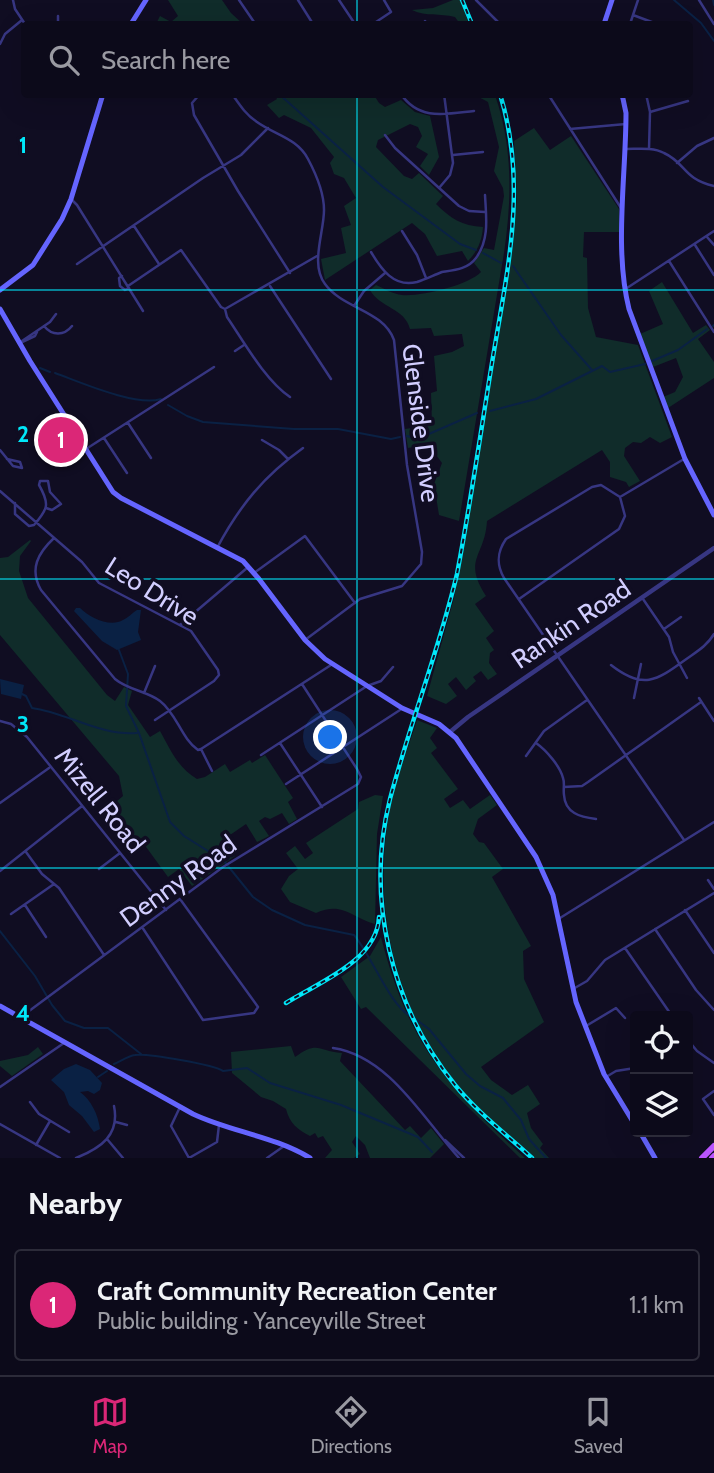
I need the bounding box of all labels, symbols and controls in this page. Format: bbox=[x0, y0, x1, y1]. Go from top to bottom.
search box bbox=[21, 21, 693, 98]
icon: search bbox=[45, 41, 83, 79]
text: Search here bbox=[101, 44, 230, 76]
text: 1 bbox=[19, 131, 27, 159]
street label: Glenside Drive bbox=[395, 342, 447, 504]
pin: 1 bbox=[38, 414, 84, 466]
text: 2 bbox=[17, 420, 29, 448]
street label: Leo Drive bbox=[99, 550, 205, 632]
street label: Rankin Road bbox=[505, 573, 637, 675]
text: 3 bbox=[17, 710, 29, 738]
your location bbox=[313, 720, 347, 754]
street label: Mizell Road bbox=[48, 741, 152, 859]
street label: Denny Road bbox=[114, 828, 242, 934]
text: 4 bbox=[16, 999, 30, 1027]
map controls bbox=[630, 1011, 693, 1137]
button: locate bbox=[630, 1011, 693, 1074]
button: layers bbox=[630, 1074, 693, 1137]
text: Nearby bbox=[28, 1185, 122, 1222]
text: Craft Community Recreation Center bbox=[97, 1275, 497, 1307]
text: 1 bbox=[49, 1291, 57, 1319]
text: 1.1 km bbox=[629, 1291, 684, 1319]
text: Public building · Yanceyville Street bbox=[97, 1307, 425, 1335]
tab: Map bbox=[91, 1393, 129, 1458]
tab: Directions bbox=[311, 1393, 392, 1458]
tab: Saved bbox=[574, 1393, 623, 1458]

